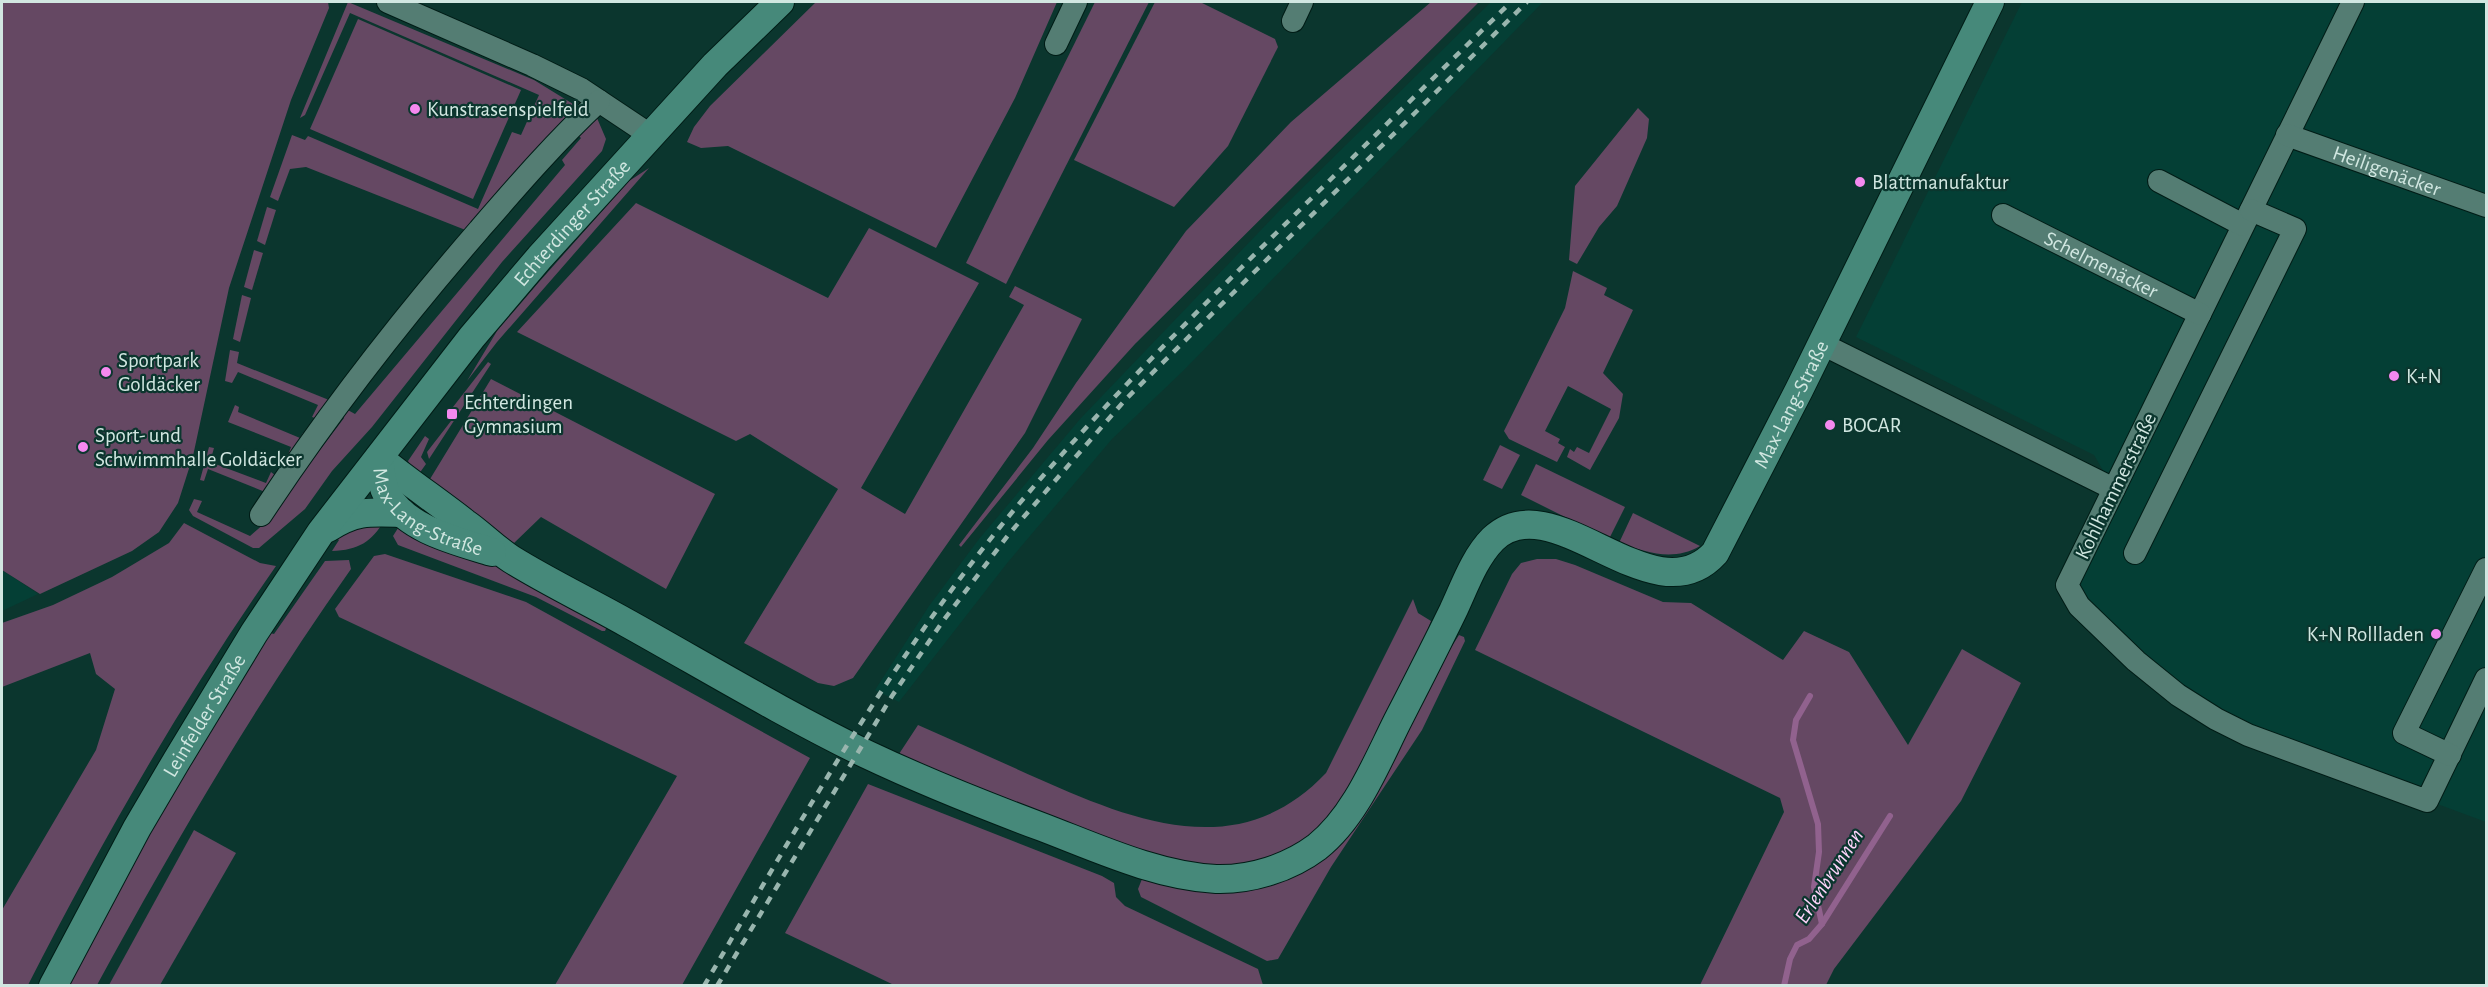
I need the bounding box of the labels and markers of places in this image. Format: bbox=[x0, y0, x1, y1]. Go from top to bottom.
place label: Kunstrasenspielfeld bbox=[427, 99, 589, 120]
marker: Kunstrasenspielfeld bbox=[408, 102, 422, 116]
place label: Blattmanufaktur bbox=[1872, 172, 2009, 193]
marker: Blattmanufaktur bbox=[1853, 175, 1867, 189]
place label: Sportpark Goldäcker bbox=[118, 350, 200, 395]
marker: Sportpark Goldäcker bbox=[99, 365, 113, 379]
place label: K+N bbox=[2406, 366, 2442, 387]
marker: K+N bbox=[2387, 369, 2401, 383]
place label: Echterdingen Gymnasium bbox=[464, 392, 573, 437]
marker: Echterdingen Gymnasium bbox=[445, 407, 459, 421]
place label: BOCAR bbox=[1842, 415, 1901, 436]
marker: BOCAR bbox=[1823, 418, 1837, 432]
place label: Sport- und Schwimmhalle Goldäcker bbox=[95, 425, 302, 470]
marker: Sport- und Schwimmhalle Goldäcker bbox=[76, 440, 90, 454]
place label: K+N Rollladen bbox=[2307, 624, 2424, 645]
marker: K+N Rollladen bbox=[2429, 627, 2443, 641]

